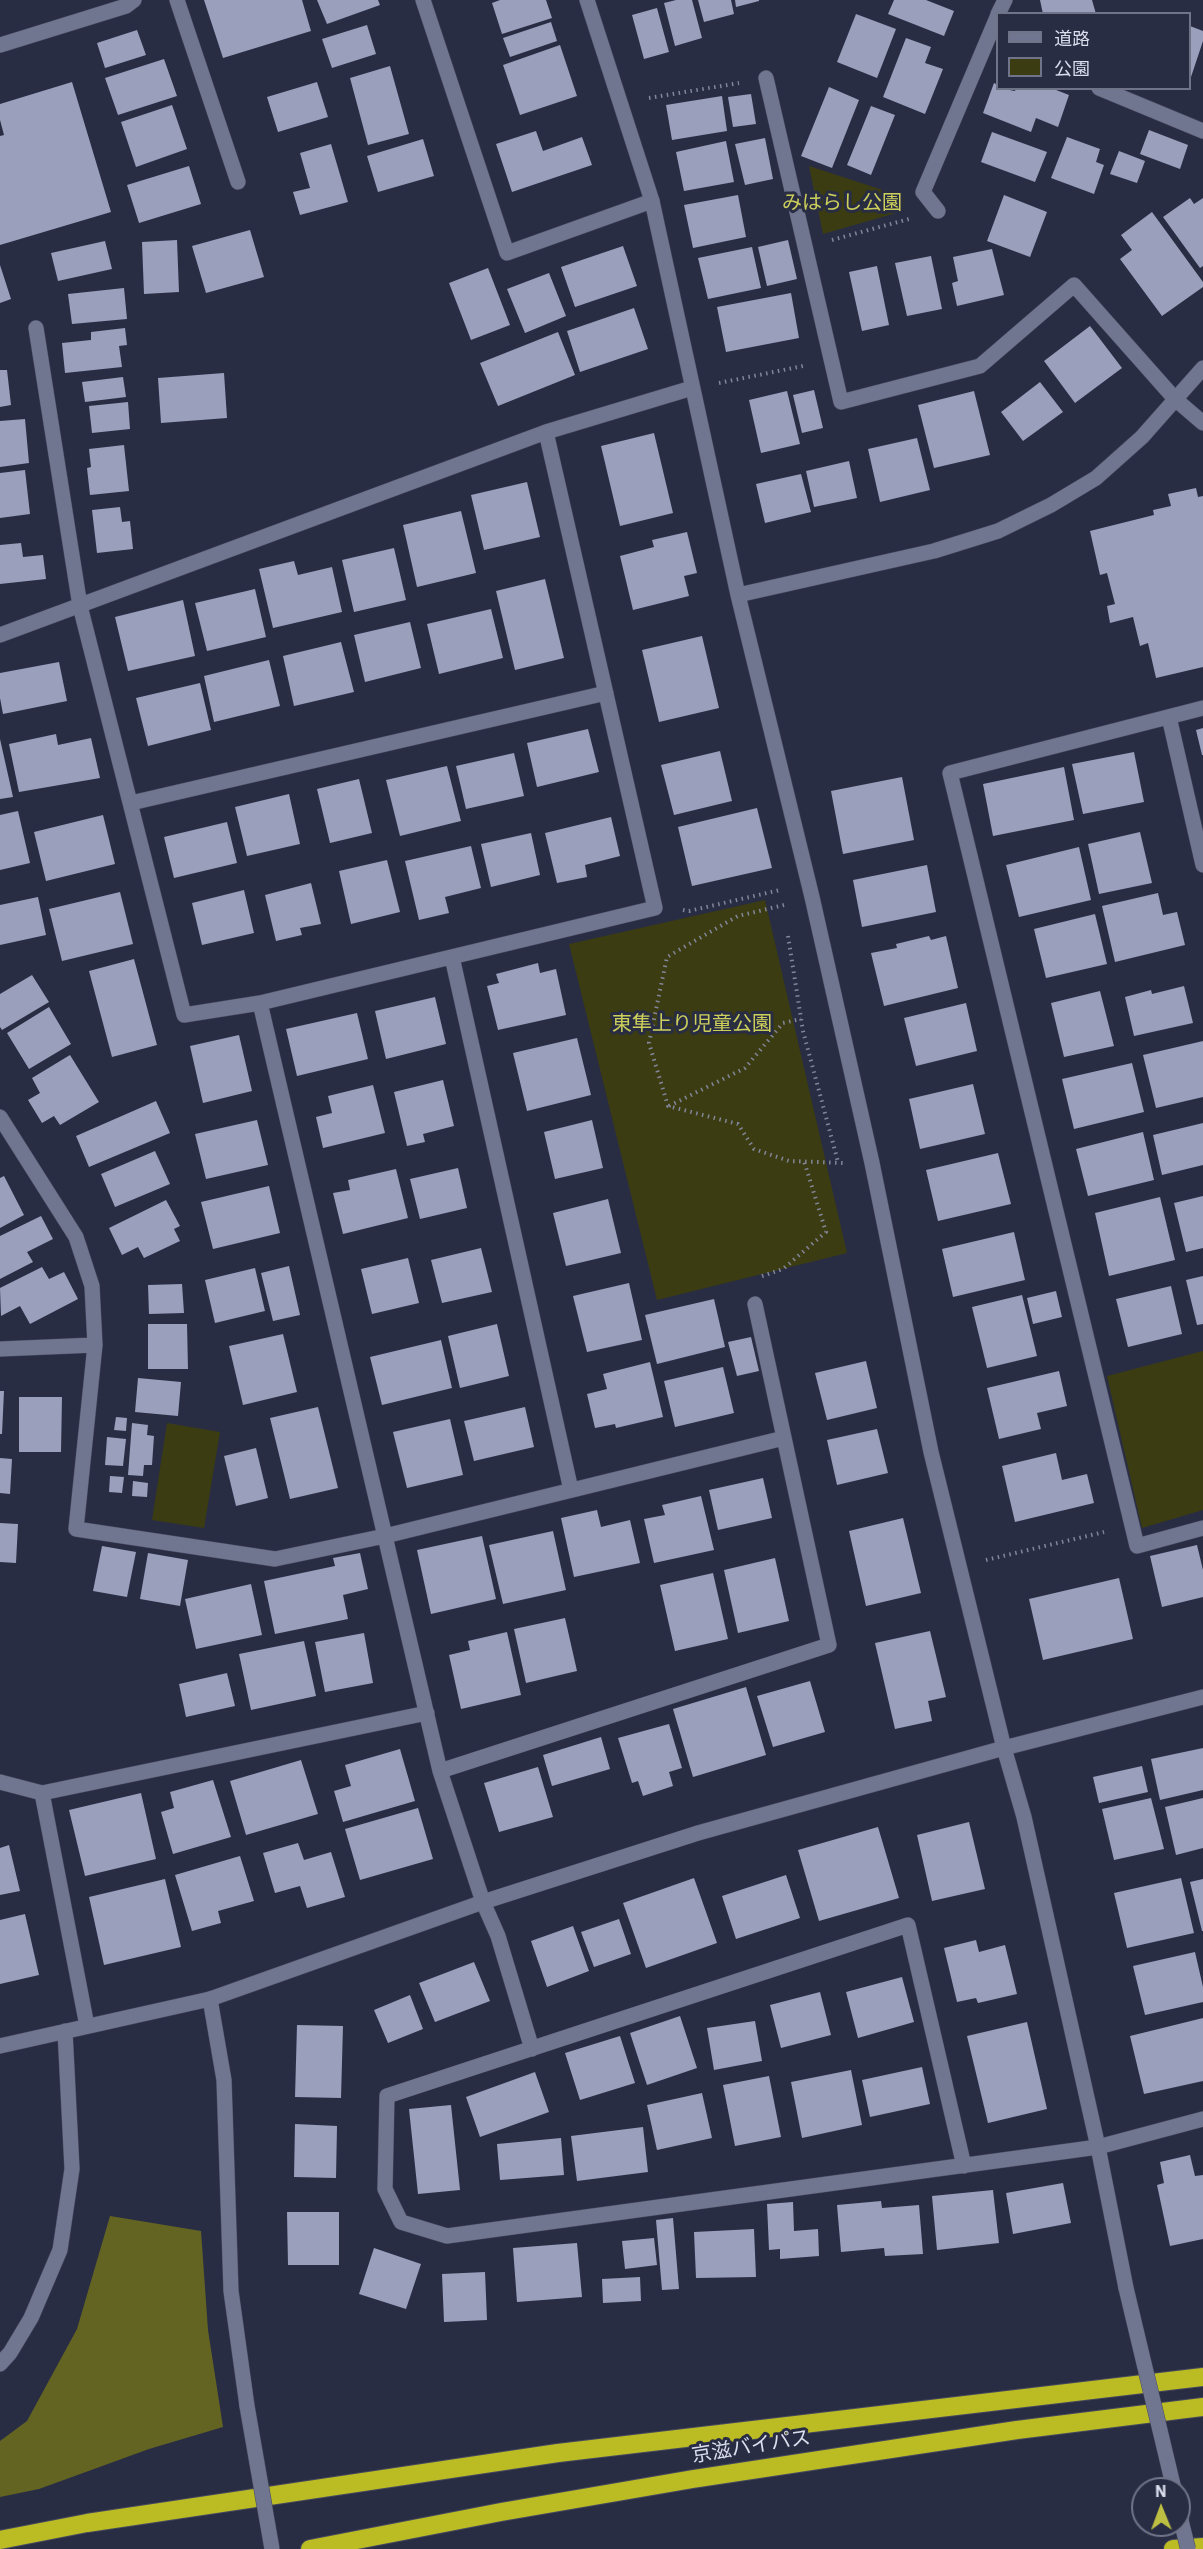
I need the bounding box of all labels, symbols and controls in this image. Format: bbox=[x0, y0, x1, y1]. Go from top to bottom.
legend bbox=[996, 12, 1191, 90]
text: 道路 bbox=[1054, 27, 1090, 50]
text: 公園 bbox=[1054, 57, 1090, 80]
park label: みはらし公園 bbox=[782, 191, 902, 215]
park label: 東隼上り児童公園 bbox=[612, 1012, 772, 1036]
street label: 京滋バイパス bbox=[690, 2426, 812, 2468]
north arrow bbox=[1131, 2477, 1191, 2537]
text: N bbox=[1155, 2481, 1167, 2501]

